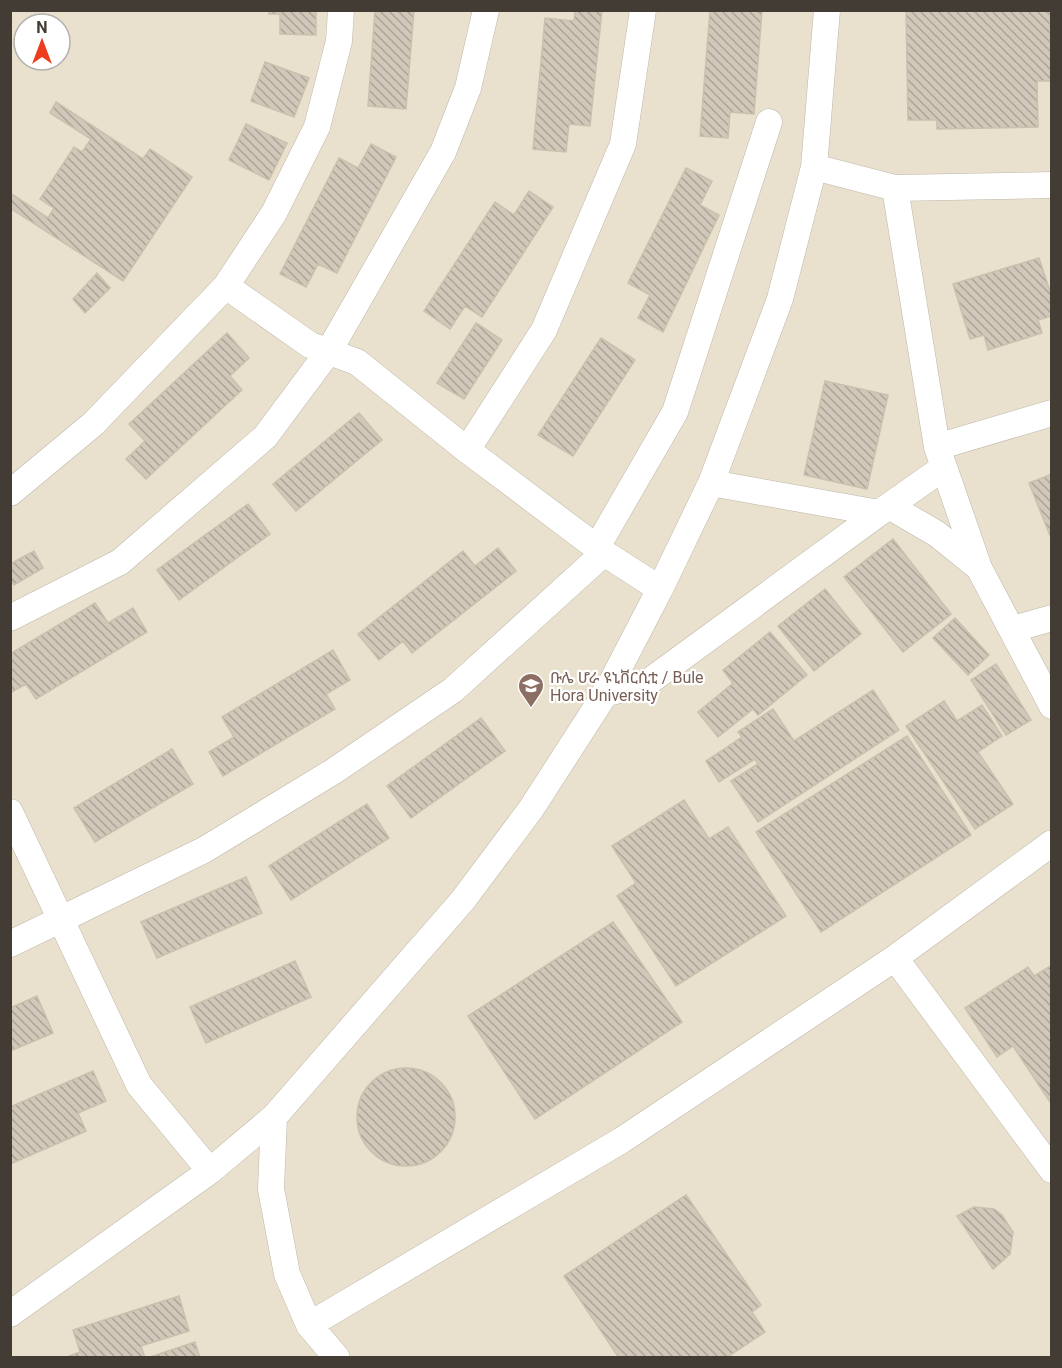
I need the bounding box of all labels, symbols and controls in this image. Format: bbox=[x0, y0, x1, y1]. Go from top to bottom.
north arrow bbox=[12, 12, 72, 72]
text: N bbox=[36, 18, 48, 37]
place label: ቡሌ ሆራ ዩኒቨርሲቲ / Bule Hora University bbox=[550, 668, 704, 705]
school or university icon: ቡሌ ሆራ ዩኒቨርሲቲ / Bule Hora University bbox=[516, 671, 546, 709]

